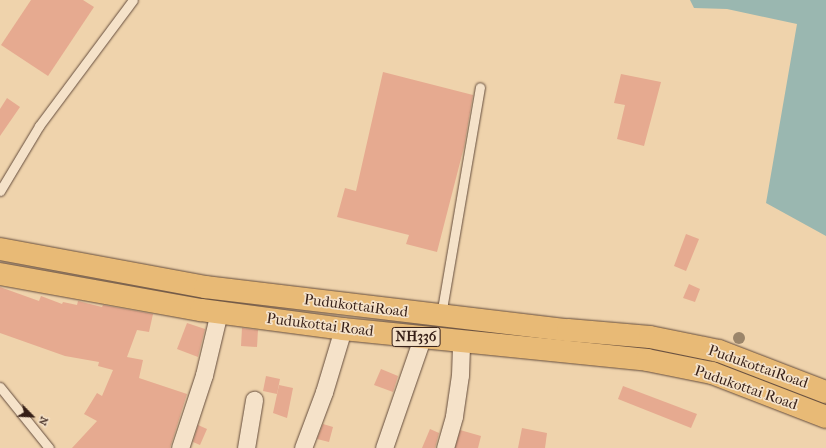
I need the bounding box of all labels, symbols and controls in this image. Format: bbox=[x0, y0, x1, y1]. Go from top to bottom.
street label: PudukottaiRoad bbox=[303, 291, 409, 321]
street label: Pudukottai Road bbox=[265, 309, 375, 341]
road number: NH336 bbox=[391, 325, 441, 349]
street label: PudukottaiRoad bbox=[706, 341, 810, 393]
street label: Pudukottai Road bbox=[692, 362, 800, 414]
north arrow bbox=[12, 396, 52, 436]
text: N bbox=[36, 415, 51, 428]

